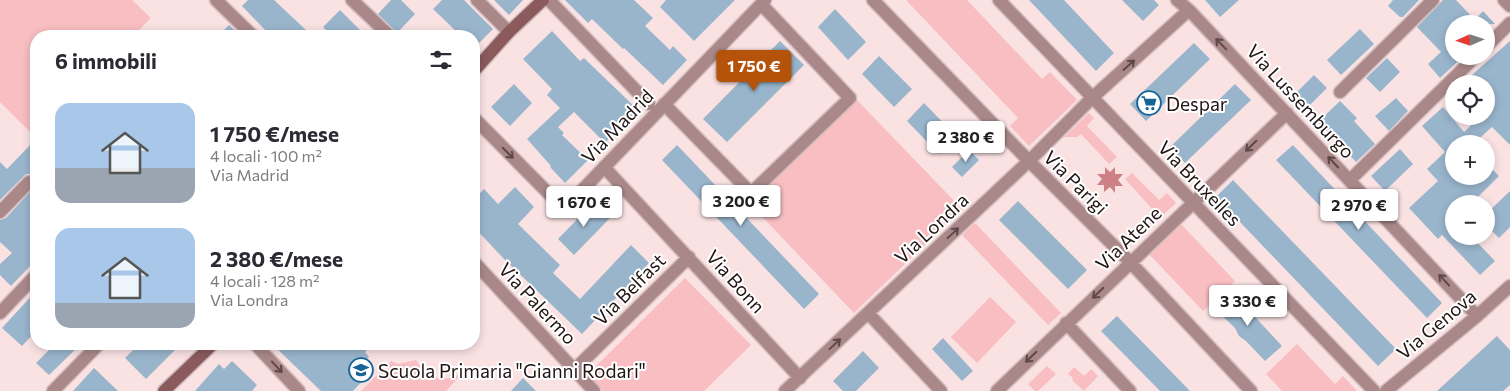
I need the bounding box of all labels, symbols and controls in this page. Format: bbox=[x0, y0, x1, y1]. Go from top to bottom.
north arrow bbox=[1445, 15, 1495, 65]
map controls bbox=[1445, 15, 1495, 245]
one-way arrow bbox=[1215, 37, 1227, 50]
street label: Via Lussemburgo bbox=[1242, 39, 1360, 163]
icon: filters bbox=[427, 46, 455, 74]
text: 6 immobili bbox=[55, 48, 157, 73]
pin: 1 750 € bbox=[708, 49, 800, 92]
text: 1 750 € bbox=[727, 56, 781, 75]
one-way arrow bbox=[1122, 59, 1135, 71]
button: locate bbox=[1445, 75, 1495, 125]
street label: Via Madrid bbox=[576, 84, 658, 168]
supermarket icon: Despar bbox=[1136, 90, 1162, 116]
place label: Despar bbox=[1166, 92, 1228, 115]
pin: 2 380 € bbox=[920, 120, 1012, 163]
text: 1 750 €/mese bbox=[210, 121, 339, 146]
icon: home bbox=[95, 123, 155, 183]
text: 2 380 € bbox=[938, 127, 994, 146]
street label: Via Bruxelles bbox=[1154, 135, 1246, 231]
button: + bbox=[1445, 135, 1495, 185]
one-way arrow bbox=[1245, 140, 1258, 152]
street label: Via Parigi bbox=[1039, 145, 1113, 219]
text: 4 locali · 100 m² bbox=[210, 146, 322, 165]
one-way arrow bbox=[502, 147, 514, 159]
one-way arrow bbox=[1327, 155, 1339, 168]
text: Via Madrid bbox=[210, 165, 289, 184]
pin: 3 200 € bbox=[695, 184, 787, 227]
pin: 1 670 € bbox=[538, 186, 630, 228]
street label: Via Londra bbox=[889, 188, 973, 268]
pin: 2 970 € bbox=[1313, 188, 1405, 231]
text: 3 200 € bbox=[713, 191, 769, 210]
text: 1 670 € bbox=[557, 192, 611, 211]
text: 2 970 € bbox=[1331, 195, 1387, 214]
button: − bbox=[1445, 195, 1495, 245]
street label: Via Atene bbox=[1090, 201, 1166, 275]
one-way arrow bbox=[947, 227, 959, 239]
street label: Via Bonn bbox=[702, 245, 770, 317]
text: 2 380 €/mese bbox=[210, 246, 343, 271]
icon: home bbox=[95, 248, 155, 308]
street label: Via Belfast bbox=[588, 248, 670, 330]
street label: Via Palermo bbox=[494, 257, 582, 349]
text: 4 locali · 128 m² bbox=[210, 271, 319, 290]
one-way arrow bbox=[1438, 274, 1450, 286]
pin: 3 330 € bbox=[1202, 284, 1294, 327]
street label: Via Genova bbox=[1392, 284, 1480, 364]
one-way arrow bbox=[1092, 287, 1104, 299]
text: Via Londra bbox=[210, 290, 288, 309]
text: 3 330 € bbox=[1220, 291, 1276, 310]
one-way arrow bbox=[829, 338, 841, 350]
one-way arrow bbox=[1025, 351, 1038, 363]
school or university icon: Scuola Primaria "Gianni Rodari" bbox=[348, 357, 374, 383]
place label: Scuola Primaria "Gianni Rodari" bbox=[378, 359, 646, 382]
one-way arrow bbox=[271, 361, 283, 374]

